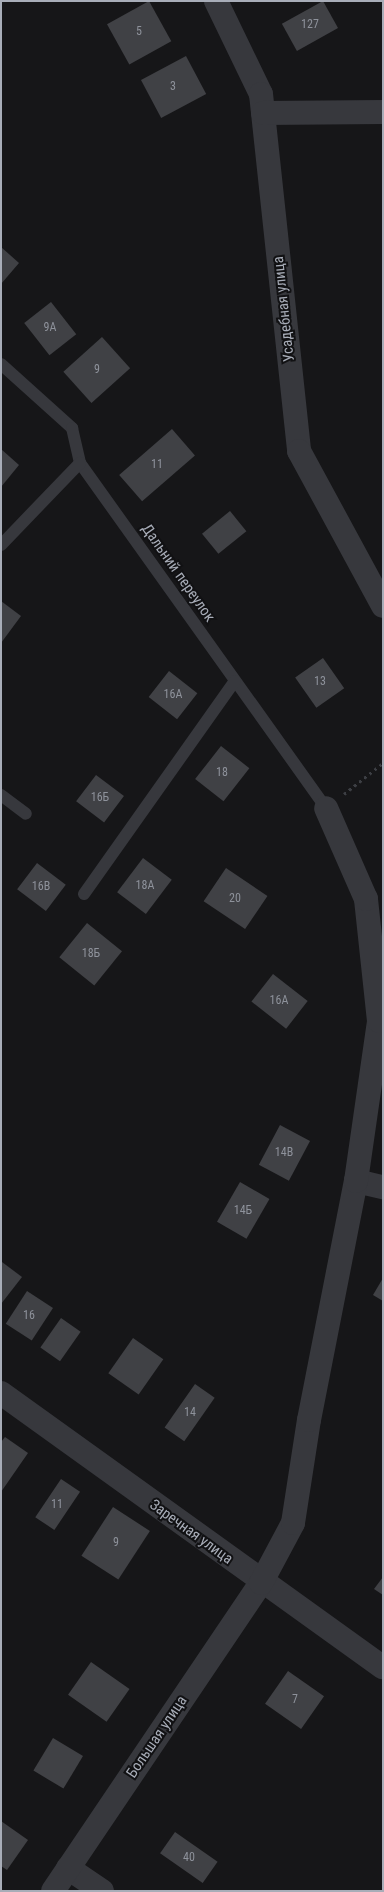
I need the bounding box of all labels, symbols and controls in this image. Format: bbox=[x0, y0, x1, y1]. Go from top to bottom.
house number: 127 bbox=[301, 18, 319, 32]
house number: 5 bbox=[136, 25, 142, 39]
house number: 3 bbox=[170, 80, 176, 94]
street label: Усадебная улица bbox=[270, 255, 298, 363]
house number: 9А bbox=[44, 321, 56, 335]
house number: 9 bbox=[94, 363, 100, 377]
house number: 11 bbox=[151, 458, 163, 472]
street label: Дальний переулок bbox=[137, 520, 219, 626]
house number: 13 bbox=[314, 675, 326, 689]
house number: 16А bbox=[164, 688, 182, 702]
house number: 18 bbox=[216, 766, 228, 780]
house number: 16Б bbox=[91, 791, 109, 805]
house number: 18А bbox=[136, 879, 154, 893]
house number: 16В bbox=[32, 880, 50, 894]
house number: 20 bbox=[229, 892, 241, 906]
house number: 18Б bbox=[82, 947, 100, 961]
house number: 16А bbox=[270, 994, 288, 1008]
house number: 14В bbox=[275, 1146, 293, 1160]
house number: 14Б bbox=[234, 1204, 252, 1218]
house number: 16 bbox=[23, 1309, 35, 1323]
house number: 14 bbox=[184, 1406, 196, 1420]
street label: Заречная улица bbox=[146, 1496, 236, 1568]
house number: 11 bbox=[51, 1498, 63, 1512]
house number: 9 bbox=[113, 1536, 119, 1550]
street label: Большая улица bbox=[123, 1693, 191, 1781]
house number: 7 bbox=[292, 1693, 298, 1707]
house number: 40 bbox=[183, 1851, 195, 1865]

